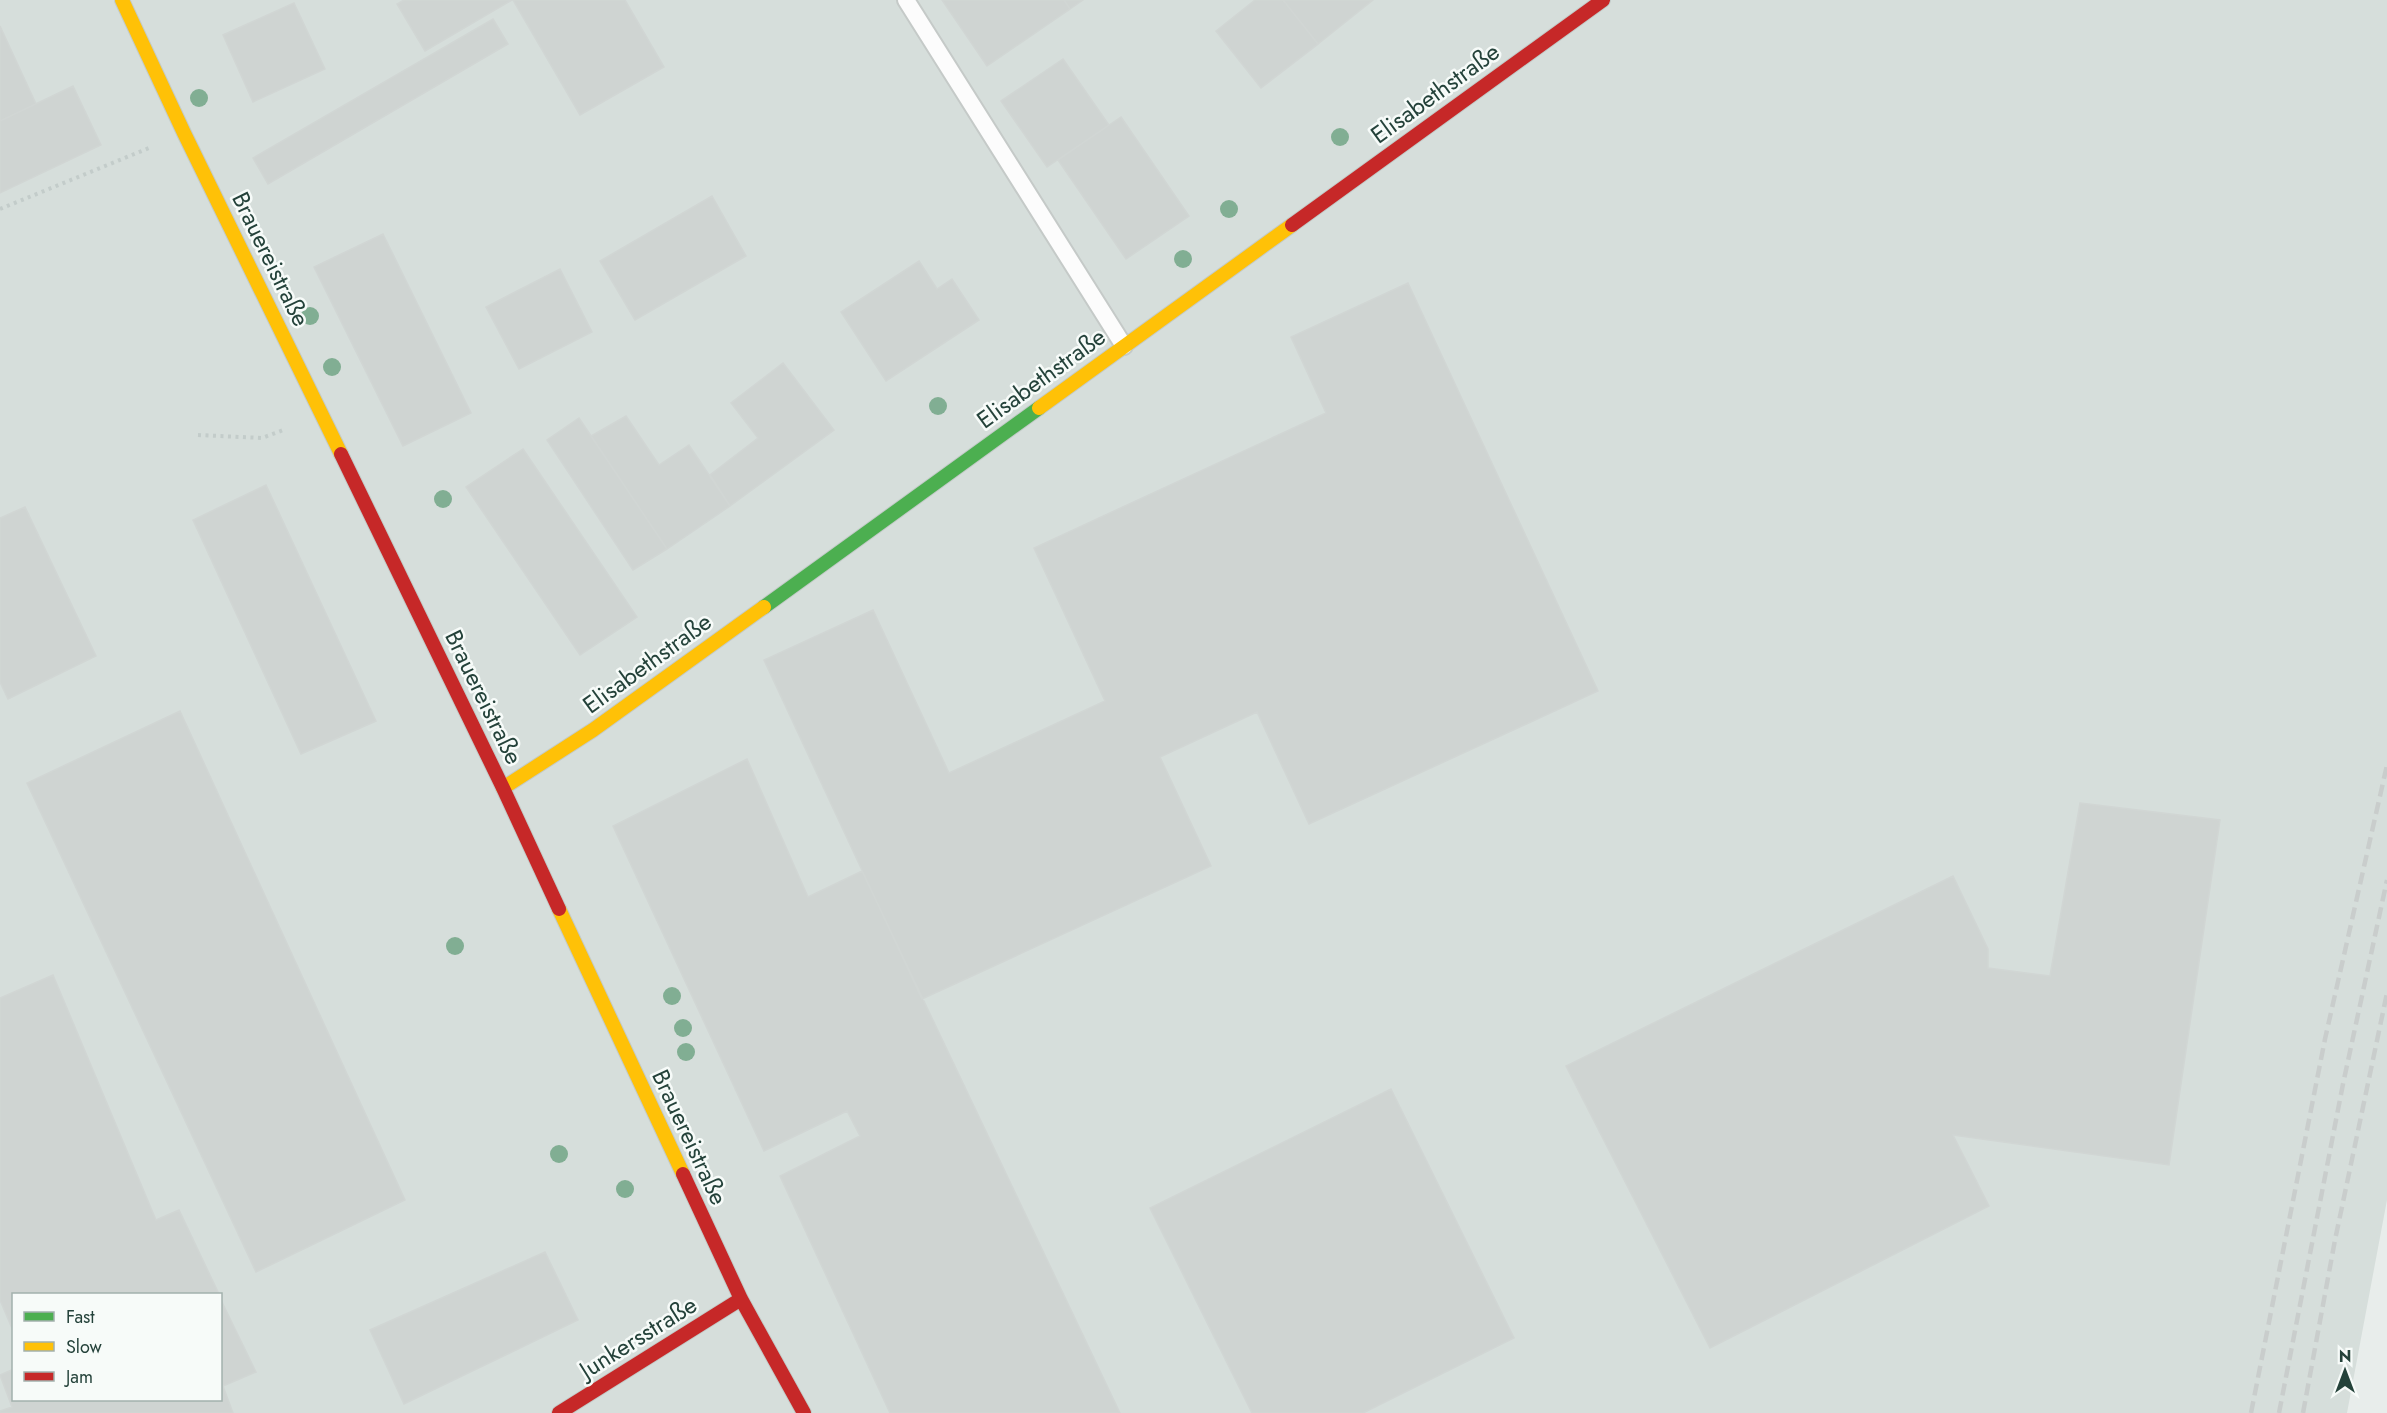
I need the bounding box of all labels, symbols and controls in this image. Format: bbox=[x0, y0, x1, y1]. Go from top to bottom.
street label: Elisabethstraße bbox=[1363, 34, 1507, 152]
street label: Brauereistraße bbox=[223, 186, 319, 332]
street label: Elisabethstraße bbox=[969, 319, 1113, 437]
street label: Elisabethstraße bbox=[575, 604, 719, 722]
street label: Brauereistraße bbox=[436, 624, 532, 770]
street label: Brauereistraße bbox=[643, 1064, 737, 1210]
street label: Junkersstraße bbox=[570, 1287, 703, 1389]
legend bbox=[12, 1293, 222, 1401]
text: Fast bbox=[66, 1304, 95, 1330]
text: Slow bbox=[66, 1334, 103, 1360]
north arrow bbox=[2315, 1341, 2375, 1401]
text: N bbox=[2339, 1345, 2351, 1368]
text: Jam bbox=[64, 1364, 93, 1390]

